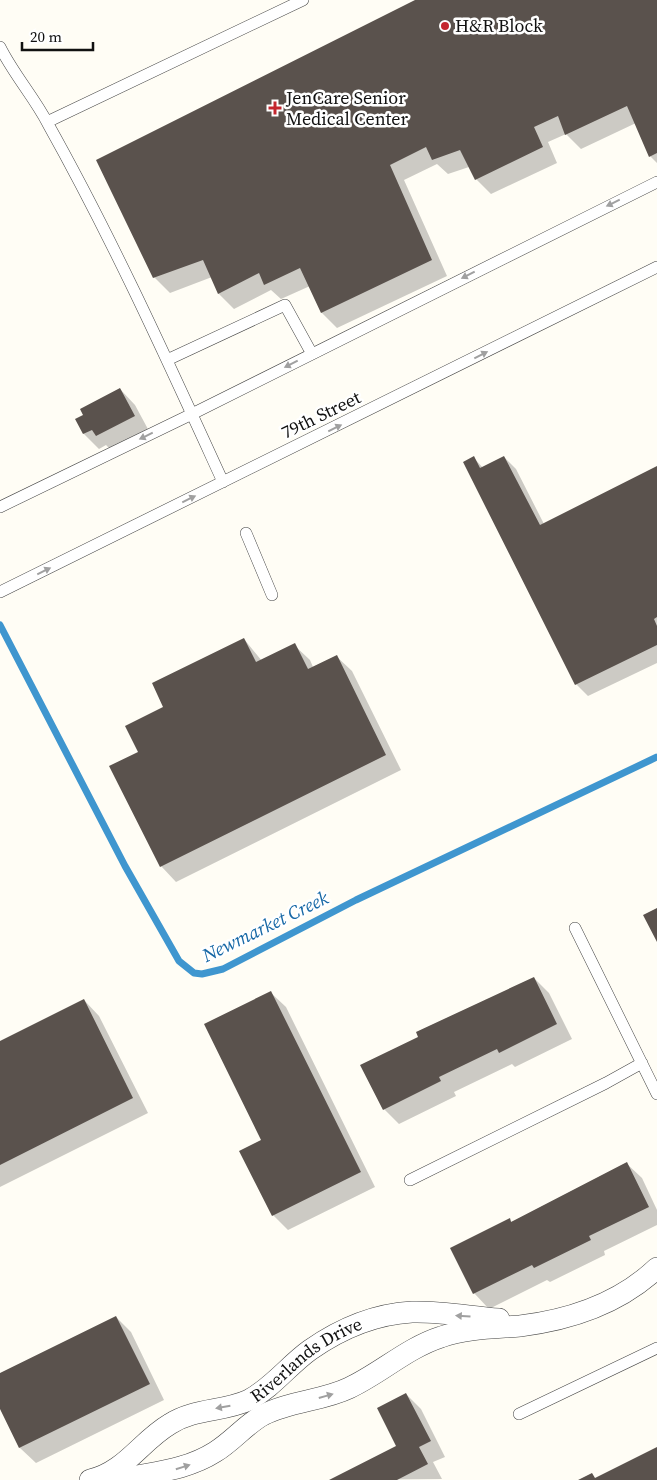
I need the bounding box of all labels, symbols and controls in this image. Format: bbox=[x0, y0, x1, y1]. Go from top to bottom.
place label: H&R Block bbox=[455, 13, 543, 38]
scale bar bbox=[22, 20, 94, 52]
marker: H&R Block bbox=[439, 20, 451, 32]
text: 20 m bbox=[30, 26, 62, 47]
place label: JenCare Senior Medical Center bbox=[285, 85, 409, 131]
marker: JenCare Senior Medical Center bbox=[268, 101, 282, 115]
one-way arrow bbox=[606, 199, 620, 207]
one-way arrow bbox=[460, 271, 475, 279]
one-way arrow bbox=[474, 351, 488, 359]
one-way arrow bbox=[284, 360, 298, 368]
street label: 79th Street bbox=[277, 385, 365, 445]
one-way arrow bbox=[328, 423, 343, 432]
one-way arrow bbox=[138, 432, 153, 440]
one-way arrow bbox=[182, 495, 196, 503]
one-way arrow bbox=[37, 567, 51, 575]
water label: Newmarket Creek bbox=[197, 884, 333, 968]
street label: Riverlands Drive bbox=[245, 1311, 365, 1408]
one-way arrow bbox=[455, 1312, 471, 1320]
one-way arrow bbox=[319, 1391, 334, 1399]
one-way arrow bbox=[215, 1404, 231, 1412]
one-way arrow bbox=[176, 1463, 191, 1471]

